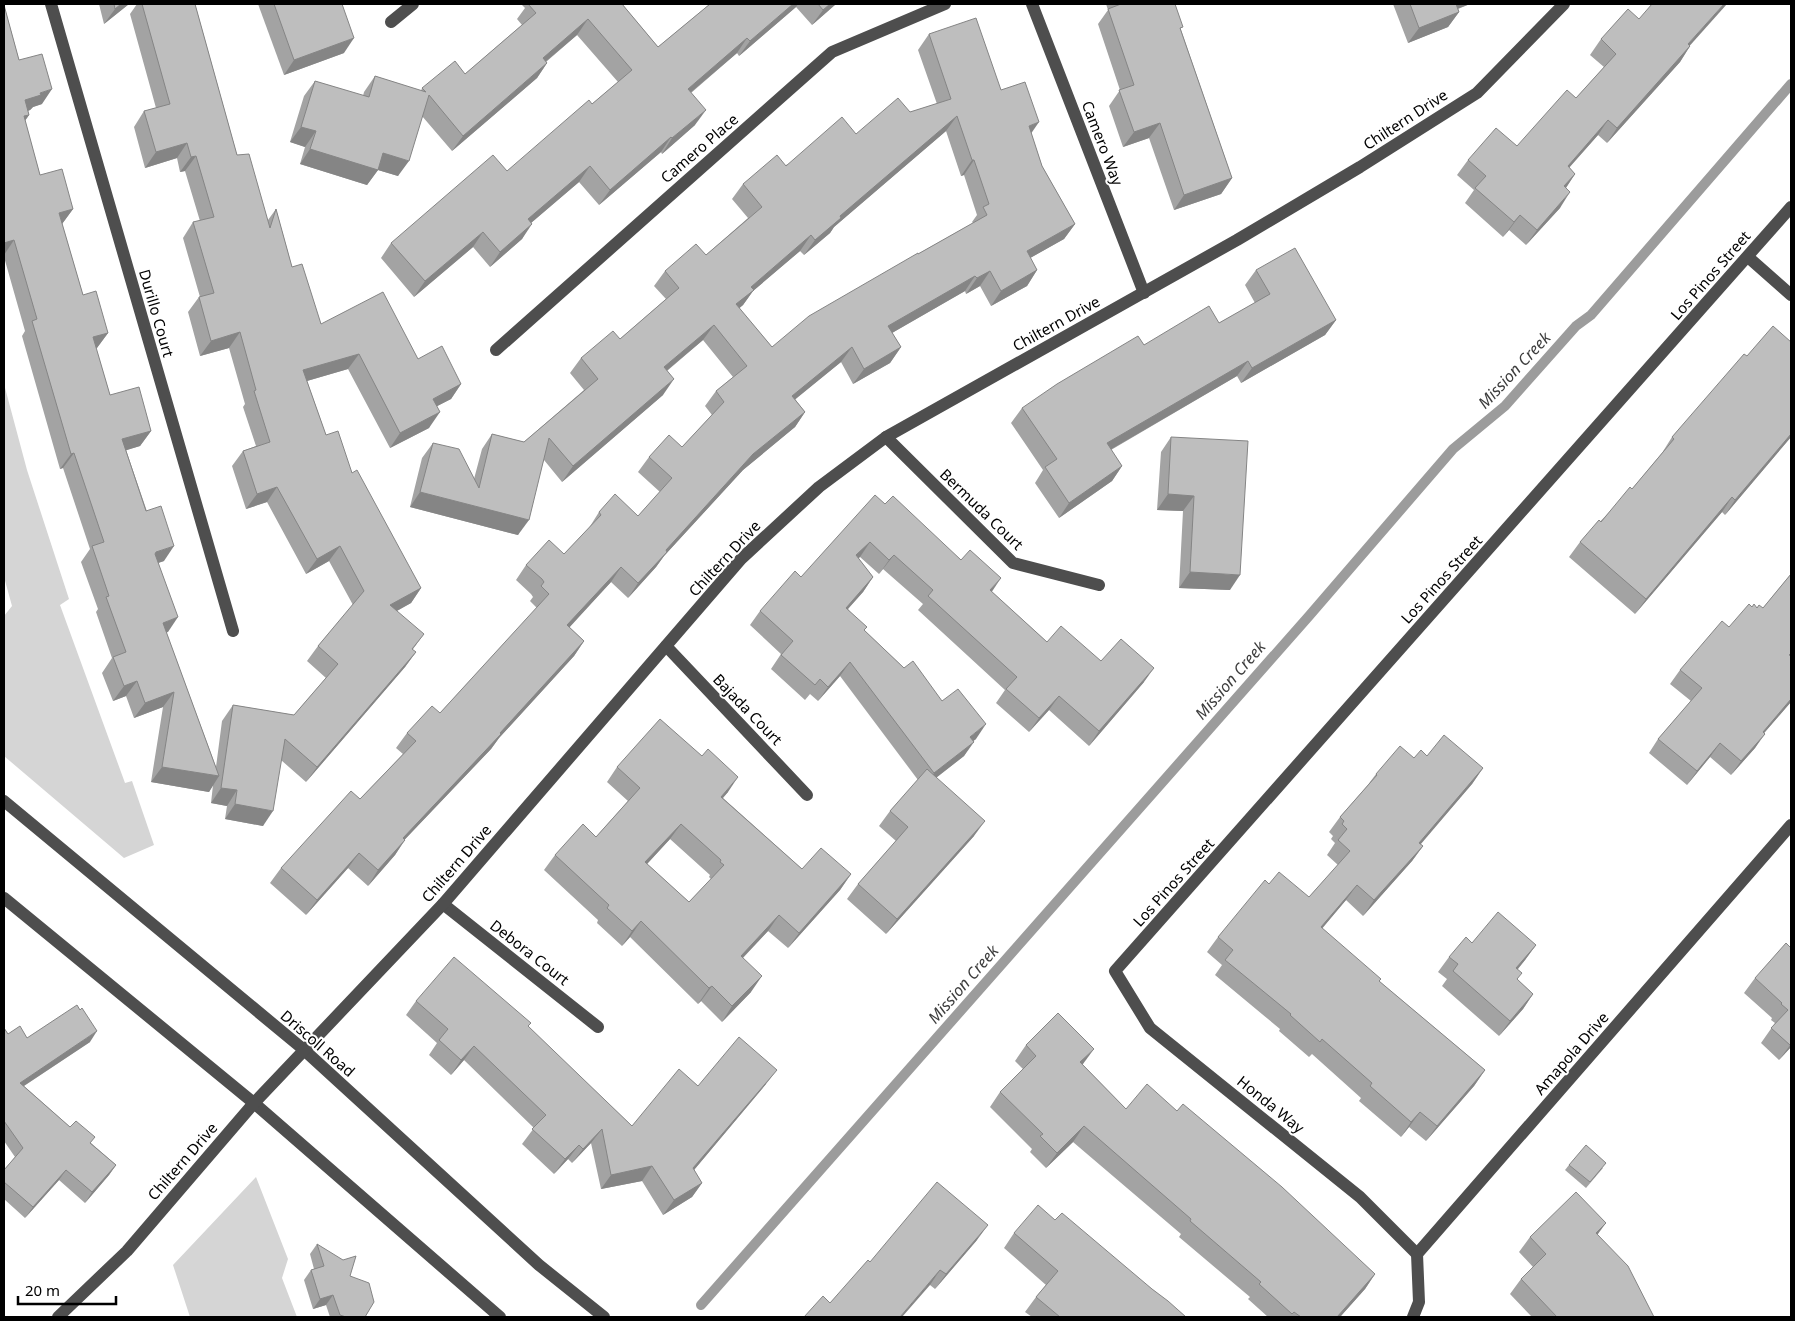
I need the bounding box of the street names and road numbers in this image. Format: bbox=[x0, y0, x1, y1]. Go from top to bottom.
street label: Chiltern Drive bbox=[1359, 84, 1451, 154]
street label: Camero Way bbox=[1078, 98, 1128, 188]
street label: Camero Place bbox=[656, 109, 742, 187]
street label: Los Pinos Street bbox=[1666, 226, 1755, 324]
street label: Durillo Court bbox=[135, 267, 179, 360]
street label: Chiltern Drive bbox=[1009, 291, 1103, 355]
street label: Bermuda Court bbox=[936, 464, 1028, 554]
street label: Chiltern Drive bbox=[684, 516, 764, 600]
street label: Los Pinos Street bbox=[1396, 530, 1486, 627]
street label: Bajada Court bbox=[709, 669, 787, 749]
street label: Chiltern Drive bbox=[417, 820, 495, 906]
street label: Los Pinos Street bbox=[1128, 833, 1218, 930]
street label: Debora Court bbox=[486, 915, 574, 990]
street label: Driscoll Road bbox=[277, 1005, 359, 1081]
street label: Amapola Drive bbox=[1529, 1007, 1613, 1099]
street label: Honda Way bbox=[1233, 1071, 1309, 1137]
street label: Chiltern Drive bbox=[143, 1118, 221, 1204]

